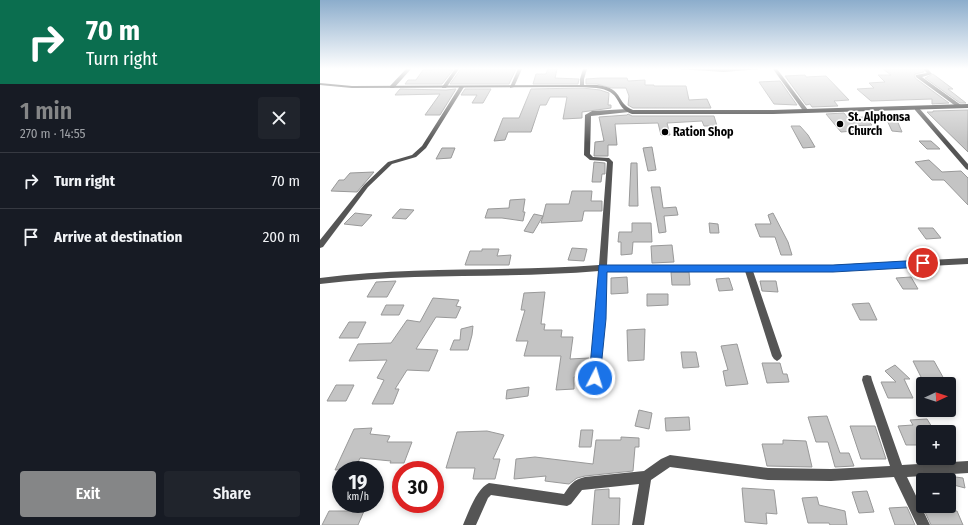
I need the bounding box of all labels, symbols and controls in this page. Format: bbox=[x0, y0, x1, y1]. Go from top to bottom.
text: 70 m bbox=[86, 14, 140, 47]
icon: right bbox=[20, 16, 72, 68]
text: Turn right bbox=[86, 48, 158, 70]
text: 1 min bbox=[20, 97, 72, 125]
button: close bbox=[258, 97, 300, 139]
place label: St. Alphonsa Church bbox=[848, 110, 910, 138]
marker: St. Alphonsa Church bbox=[835, 119, 845, 129]
place label: Ration Shop bbox=[673, 125, 734, 139]
text: 270 m · 14:55 bbox=[20, 126, 86, 141]
marker: Ration Shop bbox=[660, 127, 670, 137]
icon: right bbox=[20, 170, 42, 192]
text: Turn right bbox=[54, 172, 115, 190]
text: 70 m bbox=[271, 172, 300, 190]
icon: arrive bbox=[20, 226, 42, 248]
text: Arrive at destination bbox=[54, 228, 182, 246]
text: 200 m bbox=[263, 228, 300, 246]
pin bbox=[906, 246, 940, 280]
icon: arrive bbox=[912, 252, 934, 274]
position arrow bbox=[574, 357, 616, 399]
north arrow bbox=[916, 377, 956, 417]
map controls bbox=[916, 377, 956, 513]
button: + bbox=[916, 425, 956, 465]
speed limit sign: 30 bbox=[392, 461, 444, 513]
text: 19 bbox=[349, 470, 367, 494]
button: Exit bbox=[20, 471, 156, 517]
button: Share bbox=[164, 471, 300, 517]
button: − bbox=[916, 473, 956, 513]
text: km/h bbox=[347, 491, 369, 503]

